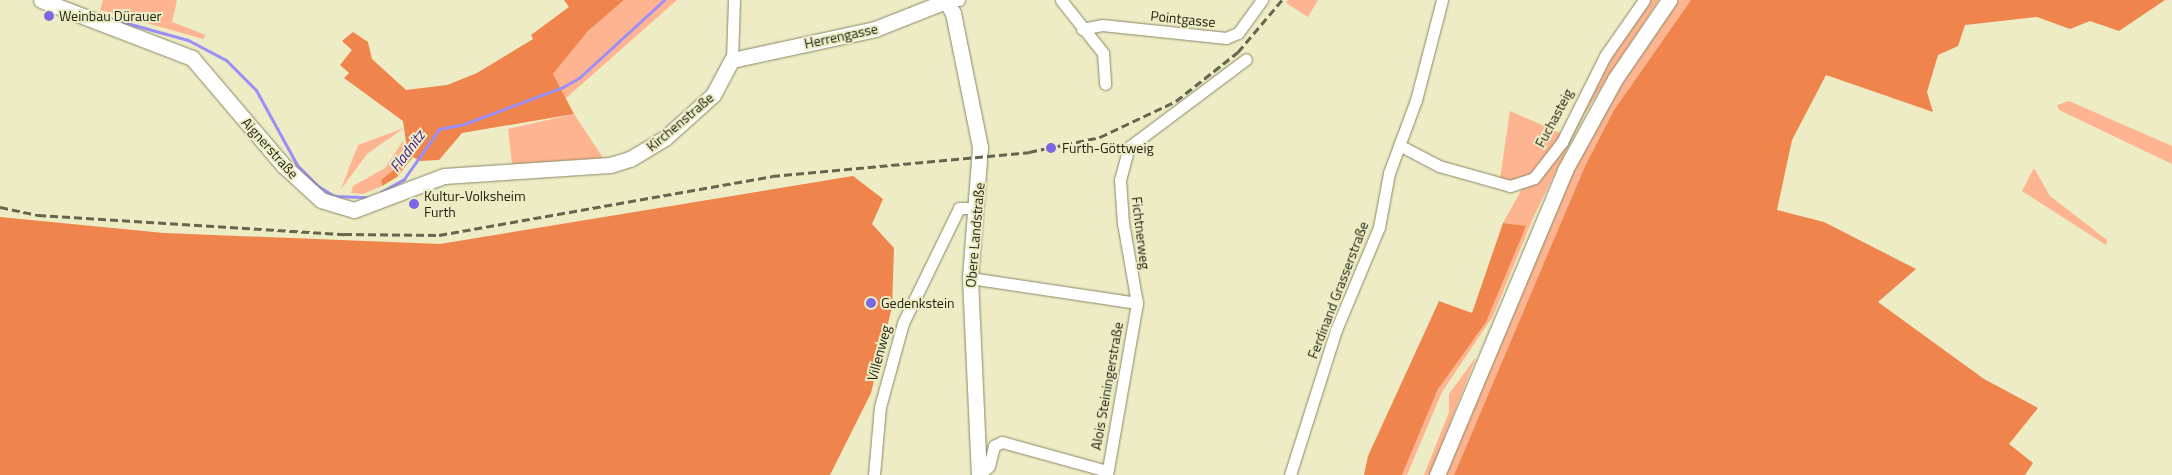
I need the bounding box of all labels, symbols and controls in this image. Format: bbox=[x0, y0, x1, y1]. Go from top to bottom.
street label: Pointgasse bbox=[1150, 7, 1216, 31]
place label: Weinbau Dürauer bbox=[59, 8, 161, 24]
marker: Weinbau Dürauer bbox=[43, 10, 55, 22]
street label: Herrengasse bbox=[803, 20, 879, 52]
street label: Fuchasteig bbox=[1532, 86, 1576, 150]
street label: Kirchenstraße bbox=[643, 89, 717, 155]
street label: Aignerstraße bbox=[238, 114, 302, 182]
water label: Fladnitz bbox=[386, 127, 428, 175]
place label: Furth-Göttweig bbox=[1062, 140, 1154, 156]
marker: Furth-Göttweig bbox=[1044, 141, 1058, 155]
street label: Obere Landstraße bbox=[962, 182, 988, 288]
place label: Kultur-Volksheim Furth bbox=[424, 188, 526, 220]
street label: Fichtnerweg bbox=[1128, 196, 1154, 270]
marker: Kultur-Volksheim Furth bbox=[408, 198, 420, 210]
street label: Ferdinand Grasserstraße bbox=[1304, 219, 1372, 361]
place label: Gedenkstein bbox=[881, 295, 954, 311]
marker: Gedenkstein bbox=[865, 297, 877, 309]
street label: Alois Steiningerstraße bbox=[1087, 321, 1127, 451]
street label: Villenweg bbox=[864, 323, 894, 383]

